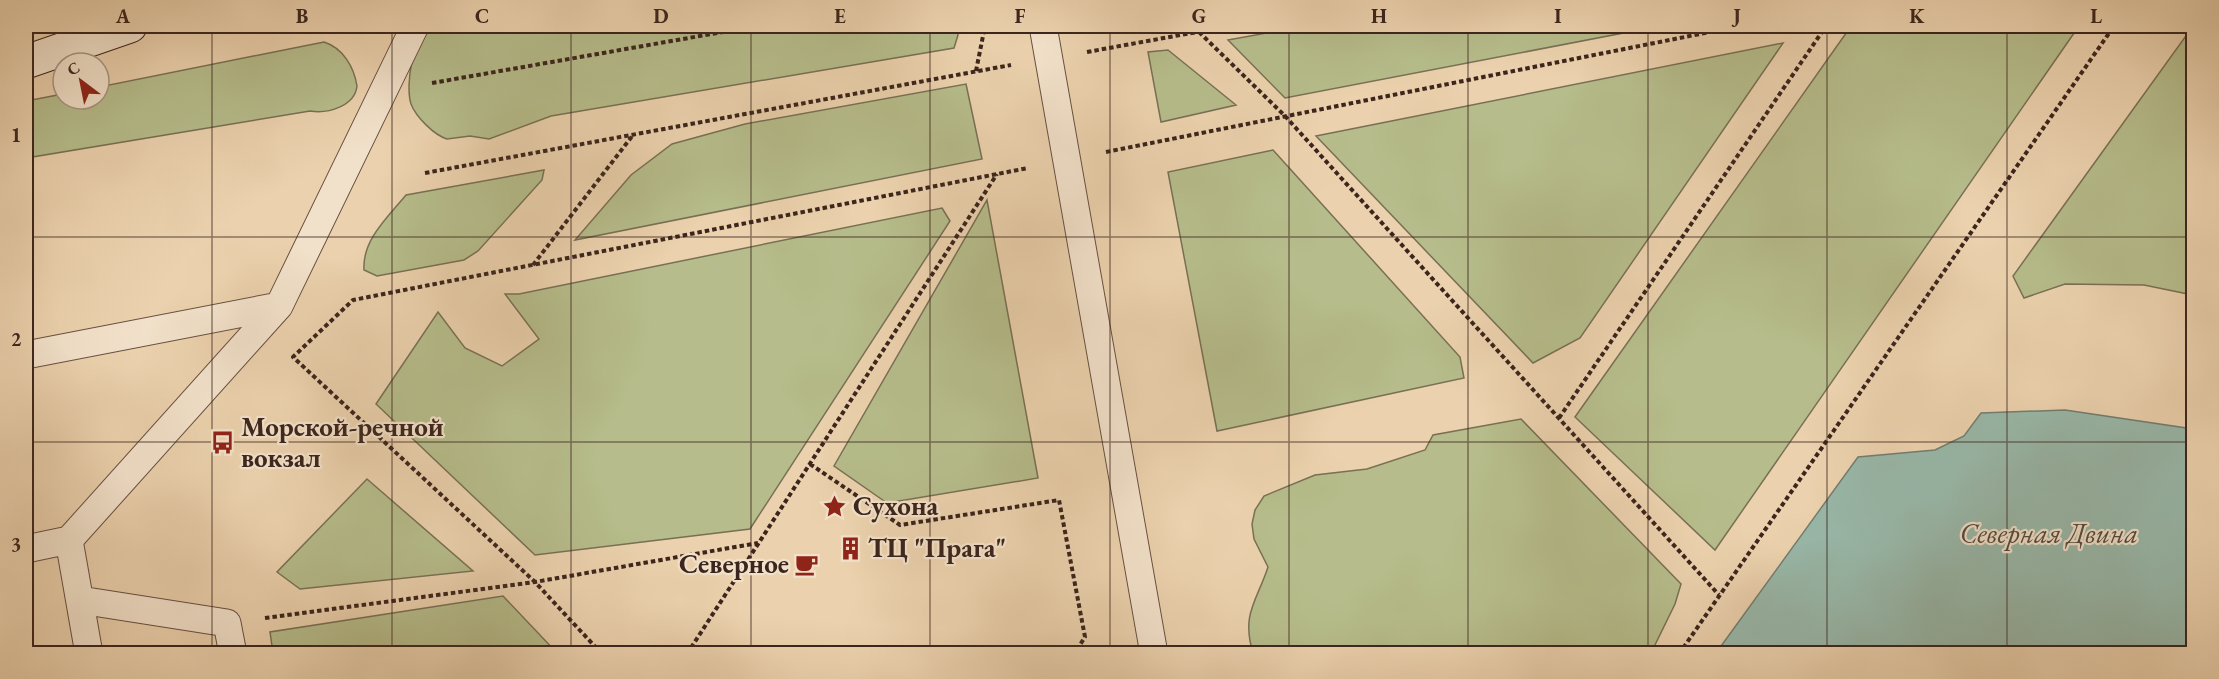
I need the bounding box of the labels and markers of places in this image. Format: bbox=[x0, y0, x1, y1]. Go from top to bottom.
place label: Морской-речной вокзал bbox=[241, 409, 444, 475]
bus stop icon: Морской-речной вокзал bbox=[210, 430, 236, 456]
place label: Сухона bbox=[853, 488, 939, 523]
place icon: Сухона bbox=[822, 493, 848, 519]
place label: ТЦ "Прага" bbox=[868, 530, 1006, 565]
building icon: ТЦ "Прага" bbox=[837, 535, 863, 561]
place label: Северное bbox=[679, 546, 789, 581]
cafe icon: Северное bbox=[794, 551, 820, 577]

